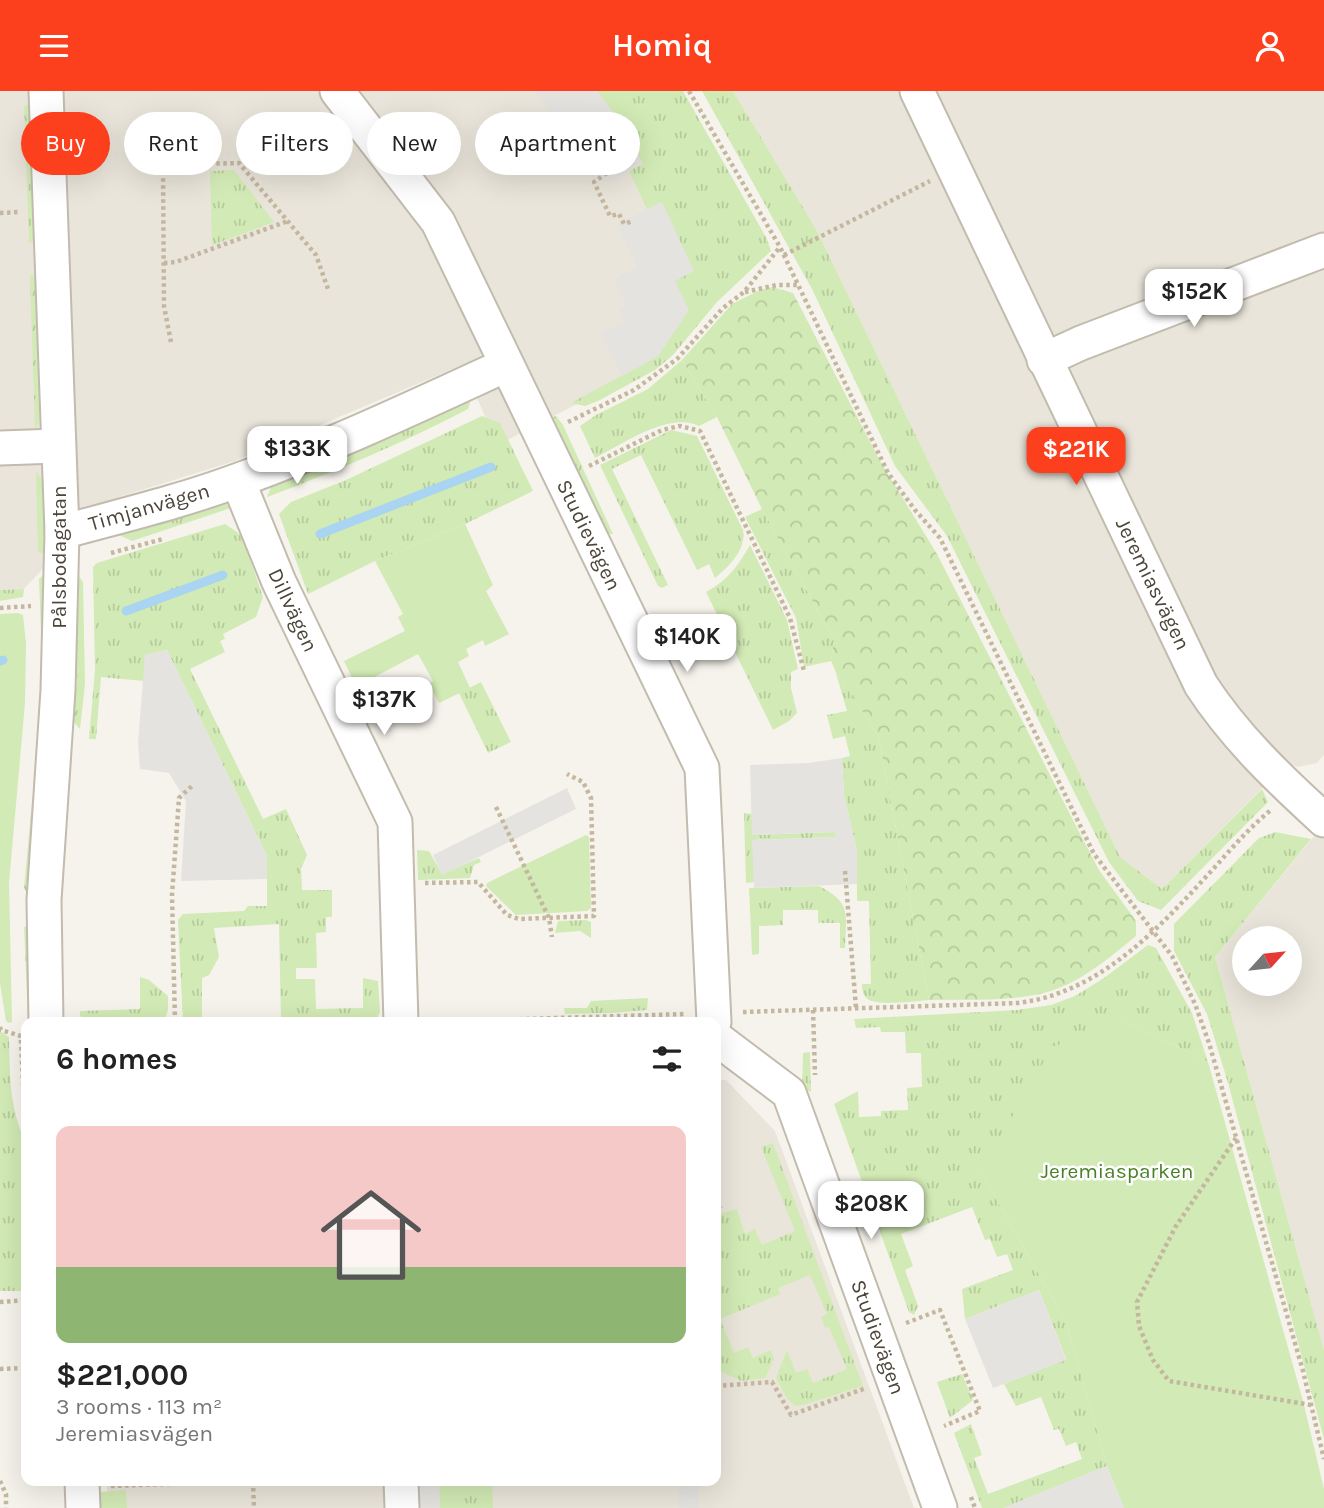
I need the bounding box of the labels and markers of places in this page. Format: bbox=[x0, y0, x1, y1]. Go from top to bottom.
pin: $152K bbox=[1145, 269, 1243, 329]
pin: $133K bbox=[248, 427, 346, 486]
pin: $221K bbox=[1027, 427, 1125, 487]
pin: $140K bbox=[638, 615, 736, 674]
pin: $137K bbox=[335, 677, 433, 737]
pin: $208K bbox=[822, 1181, 920, 1241]

